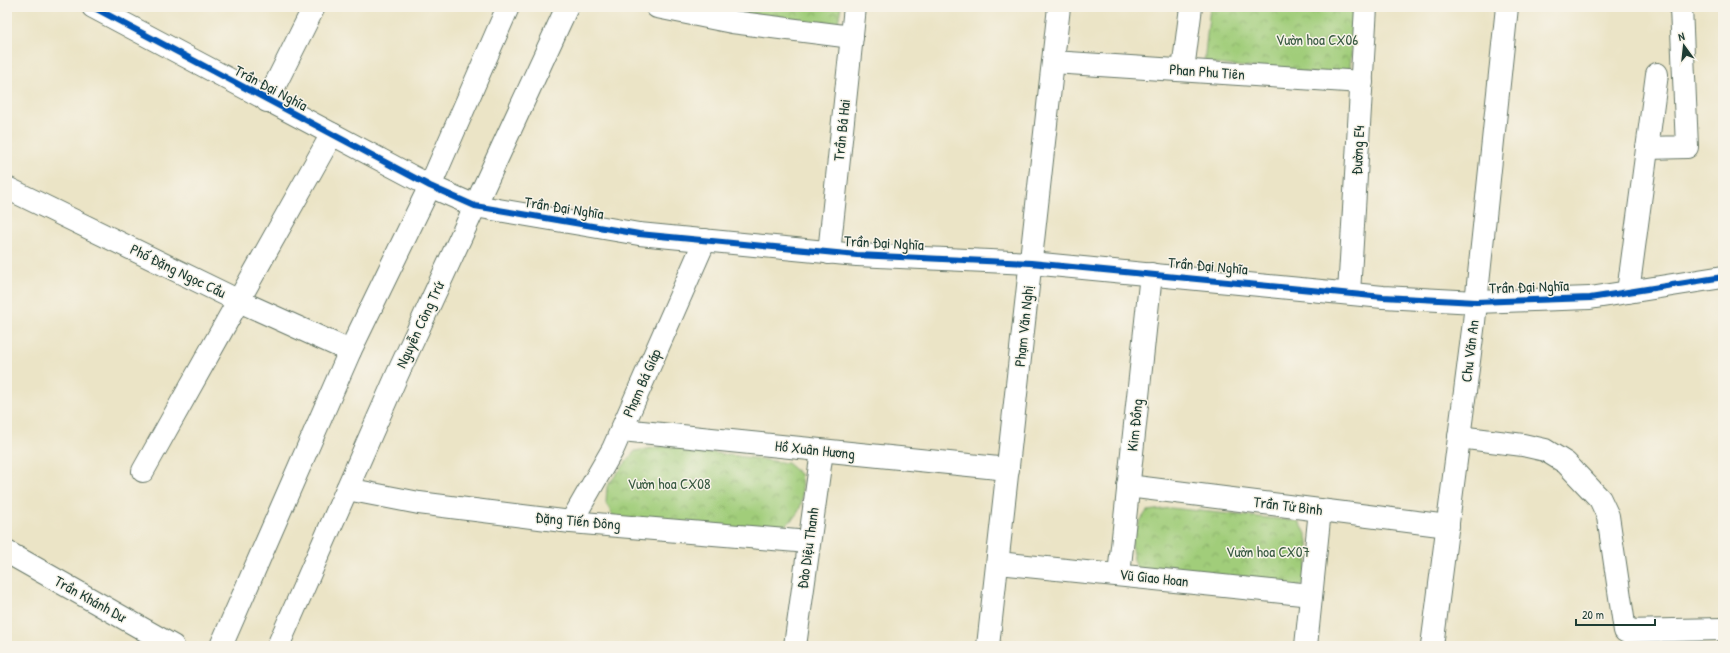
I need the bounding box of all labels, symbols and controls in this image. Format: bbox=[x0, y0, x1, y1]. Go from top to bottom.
north arrow bbox=[1664, 26, 1704, 66]
park label: Vườn hoa CX06 bbox=[1276, 29, 1358, 50]
text: N bbox=[1677, 29, 1686, 44]
street label: Phan Phu Tiên bbox=[1169, 58, 1246, 85]
street label: Trần Đại Nghĩa bbox=[231, 59, 312, 116]
street label: Trần Bá Hai bbox=[828, 98, 855, 162]
street label: Đường E4 bbox=[1346, 124, 1369, 175]
street label: Trần Đại Nghĩa bbox=[523, 191, 605, 224]
street label: Trần Đại Nghĩa bbox=[844, 230, 925, 255]
street label: Phố Đặng Ngọc Cầu bbox=[127, 238, 230, 303]
street label: Trần Đại Nghĩa bbox=[1167, 252, 1249, 279]
street label: Trần Đại Nghĩa bbox=[1489, 275, 1569, 298]
street label: Nguyễn Công Trứ bbox=[390, 276, 450, 371]
street label: Phạm Văn Nghị bbox=[1009, 284, 1038, 368]
street label: Chu Văn An bbox=[1455, 318, 1484, 383]
street label: Phạm Bá Giáp bbox=[617, 345, 666, 420]
street label: Kim Đồng bbox=[1121, 397, 1148, 452]
street label: Hồ Xuân Hương bbox=[774, 435, 856, 464]
park label: Vườn hoa CX08 bbox=[628, 473, 710, 494]
street label: Trần Tử Bình bbox=[1252, 491, 1324, 520]
street label: Đặng Tiến Đông bbox=[535, 506, 622, 535]
street label: Đào Diệu Thanh bbox=[791, 506, 824, 590]
park label: Vườn hoa CX07 bbox=[1226, 541, 1310, 562]
street label: Vũ Giao Hoan bbox=[1118, 563, 1190, 592]
street label: Trần Khánh Dư bbox=[51, 570, 131, 628]
scale bar bbox=[1576, 601, 1655, 627]
text: 20 m bbox=[1582, 606, 1604, 623]

